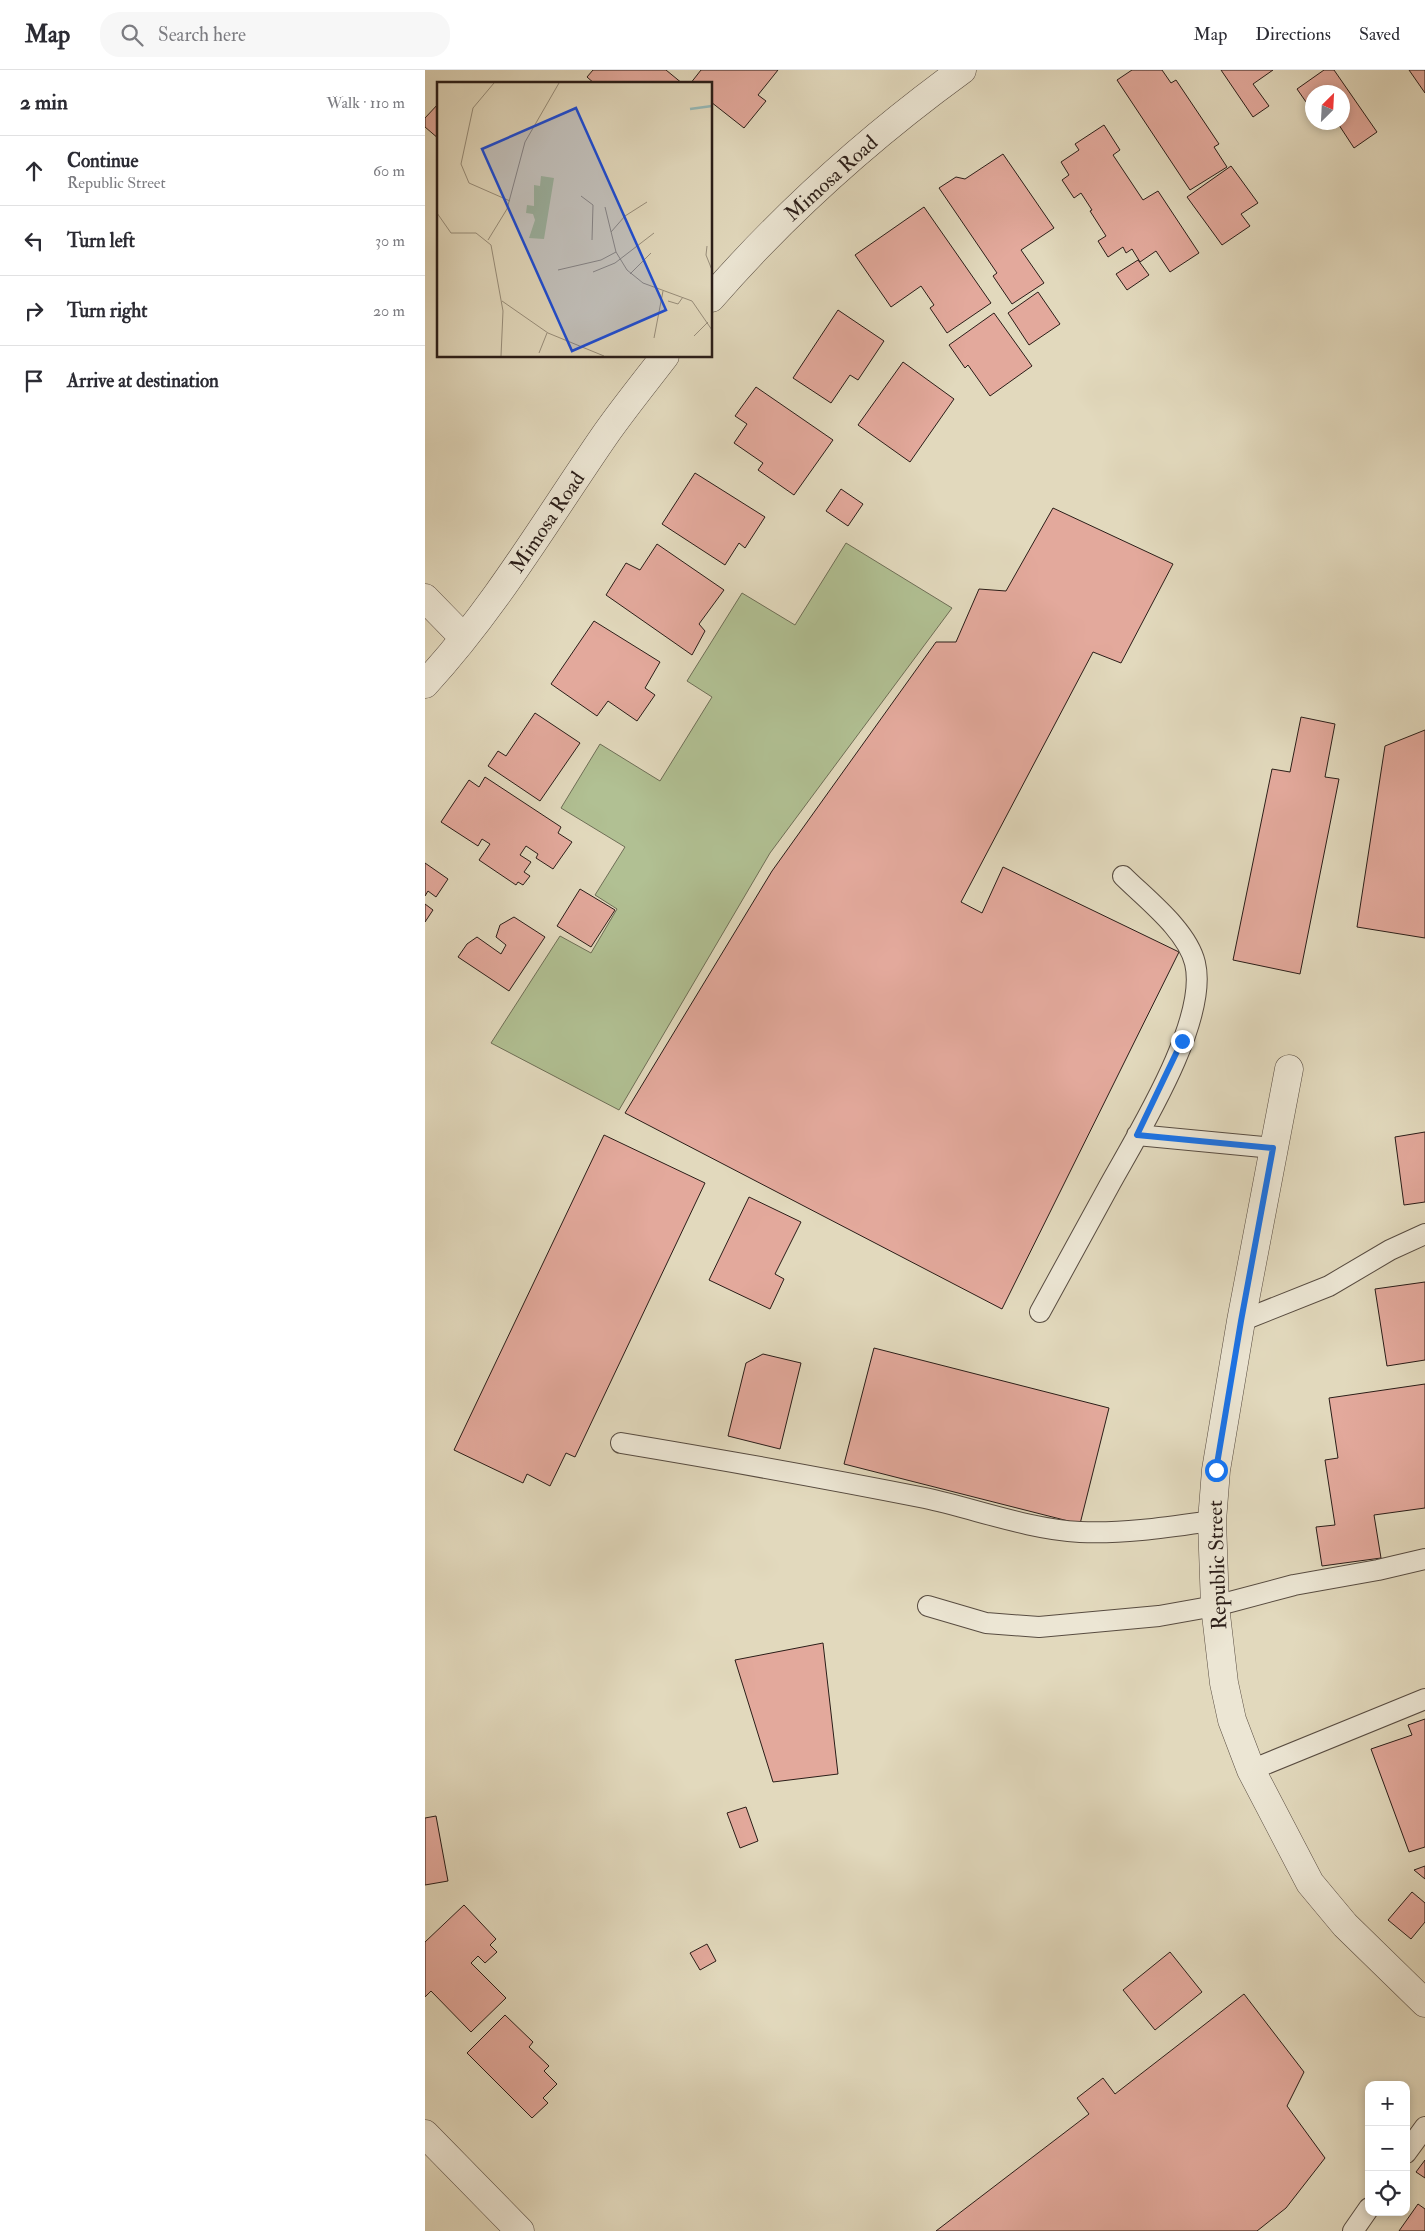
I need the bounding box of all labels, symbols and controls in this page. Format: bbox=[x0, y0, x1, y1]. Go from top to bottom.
search box bbox=[100, 12, 450, 57]
text: Map bbox=[25, 19, 70, 50]
icon: search bbox=[118, 21, 146, 49]
text: Search here bbox=[158, 23, 246, 47]
text: Map bbox=[1194, 23, 1227, 46]
text: Directions bbox=[1255, 23, 1331, 46]
text: Saved bbox=[1359, 23, 1400, 46]
inset map bbox=[437, 82, 713, 358]
north arrow bbox=[1305, 85, 1350, 130]
text: 2 min bbox=[20, 89, 68, 116]
text: Walk · 110 m bbox=[327, 93, 405, 113]
street label: Mimosa Road bbox=[779, 129, 884, 227]
text: Continue bbox=[67, 149, 138, 173]
icon: ahead bbox=[20, 157, 48, 185]
text: 60 m bbox=[373, 161, 405, 181]
text: Republic Street bbox=[67, 173, 166, 193]
icon: left bbox=[20, 227, 48, 255]
text: Turn left bbox=[67, 229, 135, 253]
text: 30 m bbox=[375, 231, 405, 251]
icon: right bbox=[20, 297, 48, 325]
text: Turn right bbox=[67, 299, 147, 323]
text: 20 m bbox=[373, 301, 405, 321]
icon: arrive bbox=[20, 367, 48, 395]
text: Arrive at destination bbox=[67, 369, 219, 393]
street label: Mimosa Road bbox=[504, 466, 592, 578]
route end bbox=[1171, 1030, 1194, 1053]
route start bbox=[1205, 1459, 1228, 1482]
street label: Republic Street bbox=[1202, 1500, 1233, 1630]
map controls bbox=[1365, 2081, 1410, 2216]
button: + bbox=[1365, 2081, 1410, 2126]
button: − bbox=[1365, 2126, 1410, 2171]
button: locate bbox=[1365, 2171, 1410, 2216]

